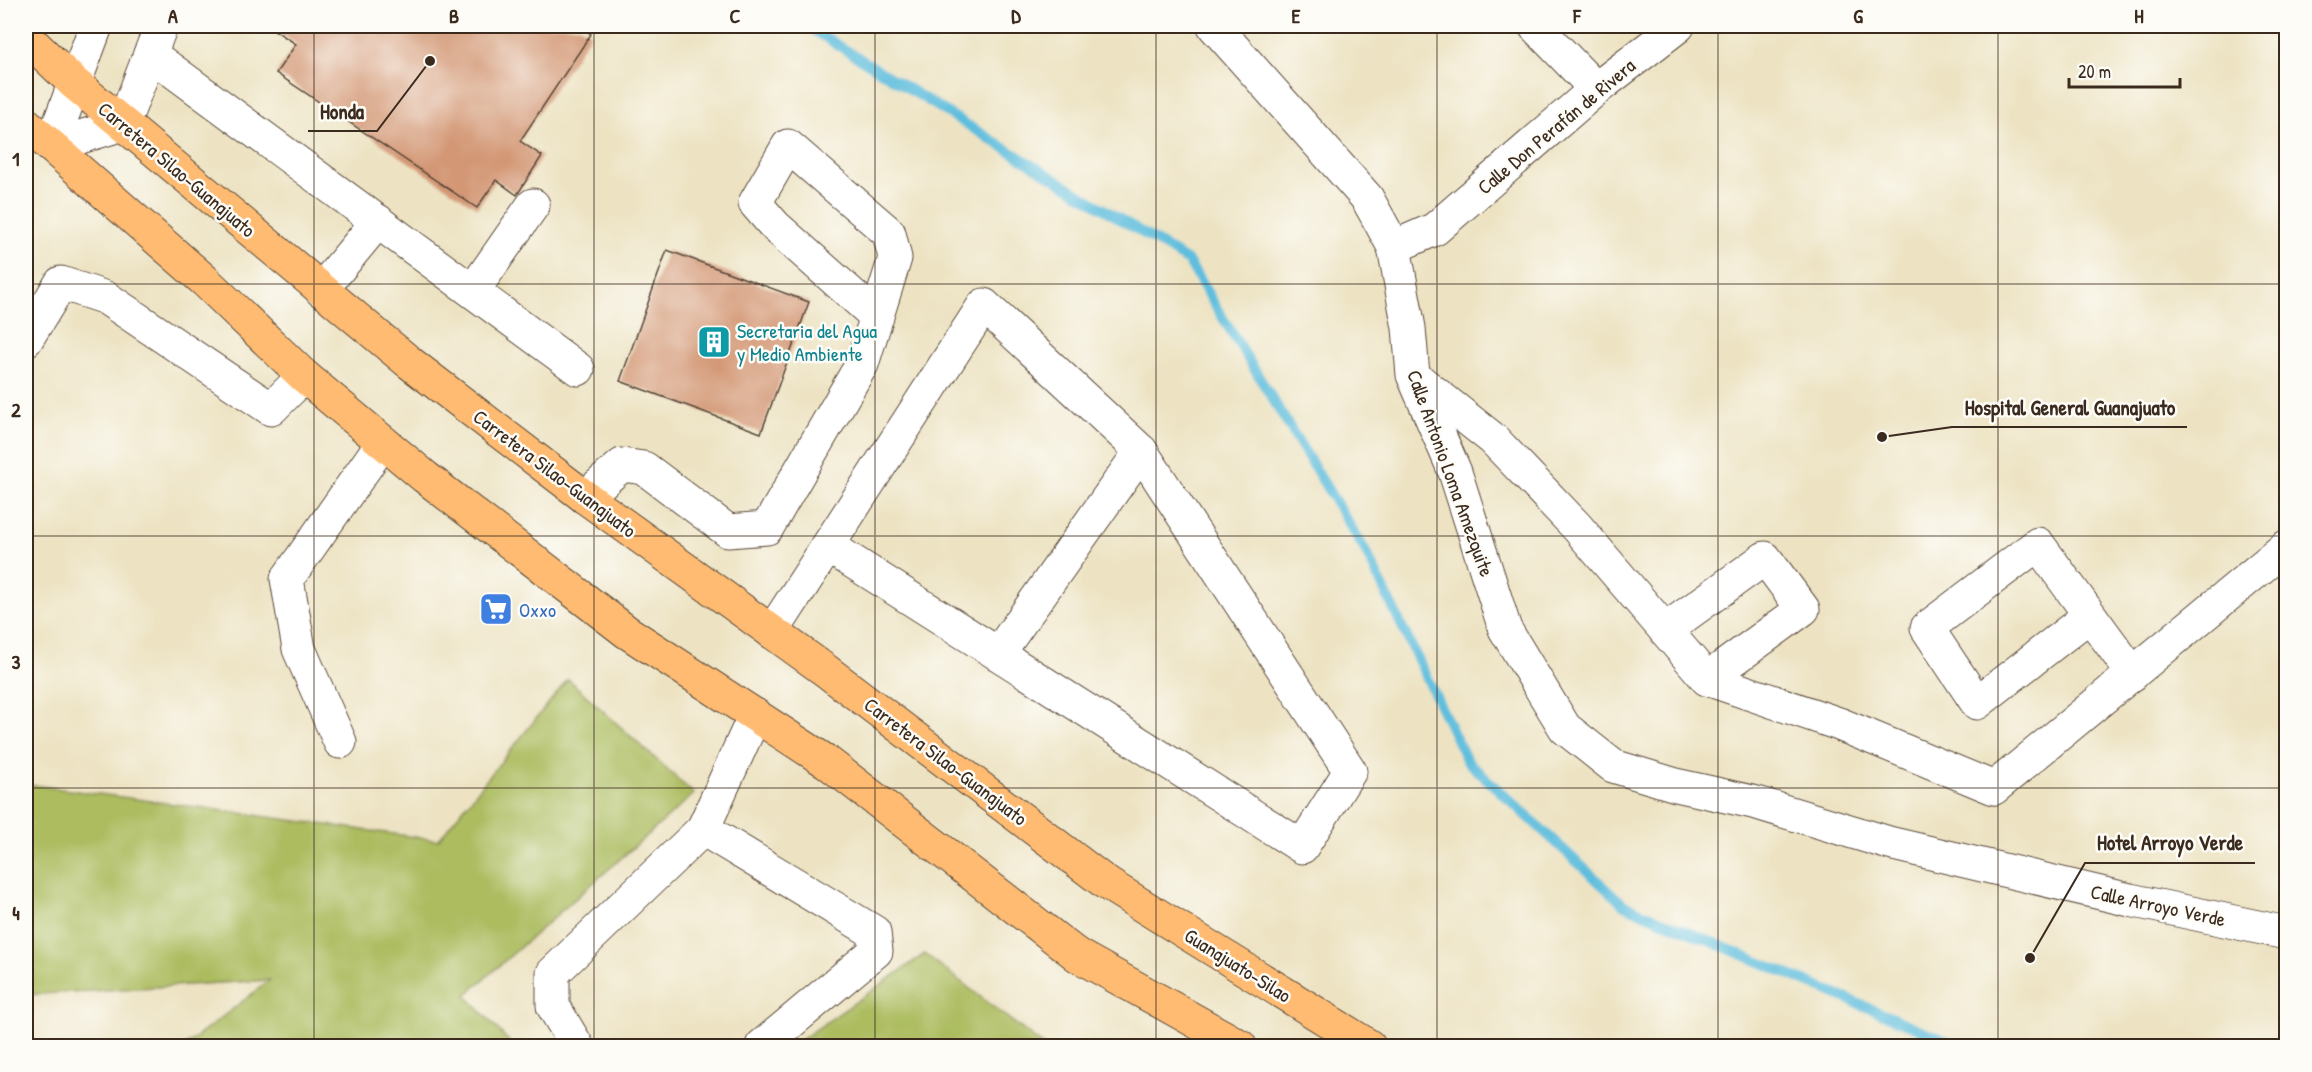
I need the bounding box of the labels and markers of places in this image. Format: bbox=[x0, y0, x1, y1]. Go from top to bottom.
callout: Honda bbox=[308, 92, 377, 131]
place label: Secretaria del Agua y Medio Ambiente bbox=[737, 317, 877, 367]
building icon: Secretaria del Agua y Medio Ambiente bbox=[696, 324, 732, 360]
callout: Hospital General Guanajuato bbox=[1952, 388, 2187, 427]
supermarket icon: Oxxo bbox=[478, 591, 514, 627]
place label: Oxxo bbox=[519, 596, 556, 623]
callout: Hotel Arroyo Verde bbox=[2085, 824, 2255, 863]

